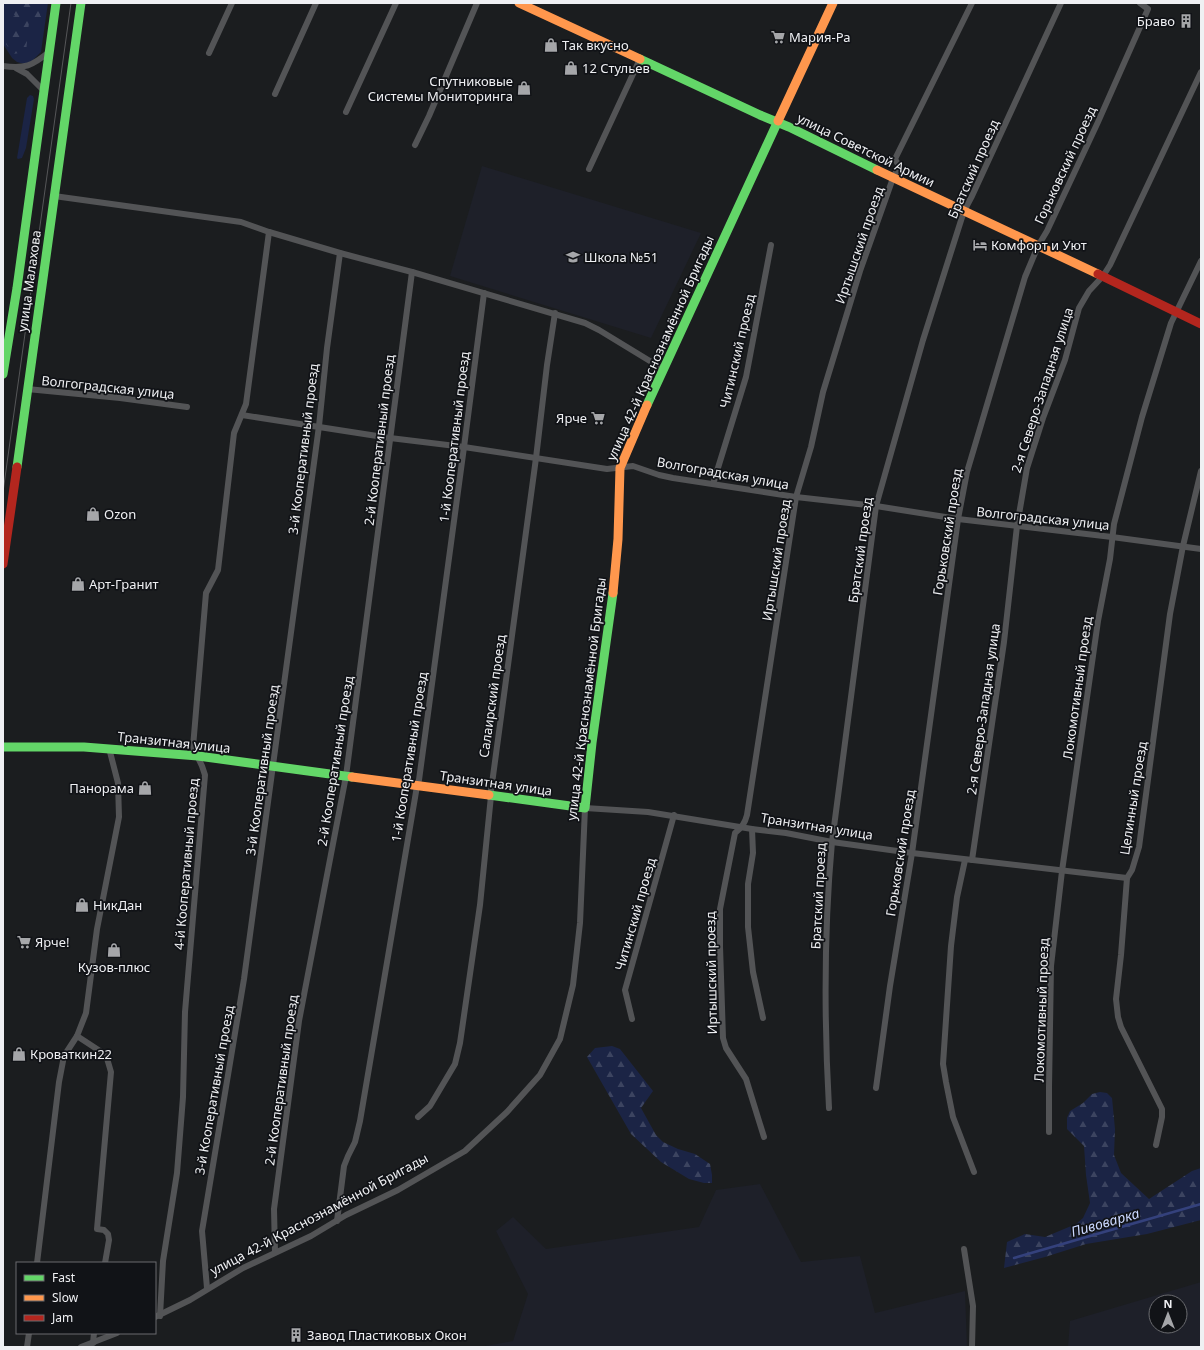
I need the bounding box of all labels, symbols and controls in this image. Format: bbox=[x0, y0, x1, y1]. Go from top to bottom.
place label: Браво bbox=[1137, 12, 1175, 30]
building icon: Браво bbox=[1178, 13, 1194, 29]
place label: Мария-Ра bbox=[789, 28, 850, 46]
supermarket icon: Мария-Ра bbox=[770, 29, 786, 45]
place label: Так вкусно bbox=[562, 36, 629, 54]
shop icon: Так вкусно bbox=[543, 37, 559, 53]
place label: 12 Стульев bbox=[582, 59, 650, 77]
shop icon: 12 Стульев bbox=[563, 60, 579, 76]
place label: Спутниковые Системы Мониторинга bbox=[368, 72, 513, 105]
shop icon: Спутниковые Системы Мониторинга bbox=[516, 80, 532, 96]
street label: Горьковский проезд bbox=[1030, 103, 1100, 227]
street label: улица Советской Армии bbox=[794, 109, 938, 191]
street label: Братский проезд bbox=[943, 117, 1003, 221]
street label: Иртышский проезд bbox=[830, 184, 888, 306]
street label: улица Малахова bbox=[13, 229, 45, 333]
street label: улица 42-й Краснознамённой Бригады bbox=[602, 233, 718, 463]
place label: Комфорт и Уют bbox=[991, 236, 1087, 254]
hotel icon: Комфорт и Уют bbox=[972, 237, 988, 253]
place label: Школа №51 bbox=[584, 248, 658, 266]
school or university icon: Школа №51 bbox=[565, 249, 581, 265]
street label: Читинский проезд bbox=[715, 292, 759, 410]
street label: 2-я Северо-Западная улица bbox=[1007, 305, 1077, 475]
street label: 1-й Кооперативный проезд bbox=[435, 350, 473, 524]
street label: 2-й Кооперативный проезд bbox=[360, 353, 398, 527]
street label: 3-й Кооперативный проезд bbox=[284, 362, 322, 536]
street label: Волгоградская улица bbox=[41, 371, 175, 403]
place label: Ярче bbox=[556, 409, 587, 427]
supermarket icon: Ярче bbox=[590, 410, 606, 426]
street label: Волгоградская улица bbox=[656, 453, 790, 493]
street label: Горьковский проезд bbox=[928, 467, 966, 597]
street label: Братский проезд bbox=[844, 496, 876, 604]
street label: Иртышский проезд bbox=[757, 498, 795, 622]
street label: Волгоградская улица bbox=[976, 502, 1110, 534]
place label: Ozon bbox=[104, 505, 136, 523]
shop icon: Ozon bbox=[85, 506, 101, 522]
place label: Арт-Гранит bbox=[89, 575, 159, 593]
shop icon: Арт-Гранит bbox=[70, 576, 86, 592]
street label: улица 42-й Краснознамённой Бригады bbox=[562, 577, 610, 821]
street label: Локомотивный проезд bbox=[1058, 615, 1096, 761]
street label: 2-я Северо-Западная улица bbox=[962, 622, 1004, 796]
street label: Салаирский проезд bbox=[474, 633, 510, 759]
street label: 1-й Кооперативный проезд bbox=[387, 671, 431, 843]
street label: 2-й Кооперативный проезд bbox=[313, 675, 357, 847]
street label: 3-й Кооперативный проезд bbox=[241, 683, 283, 856]
street label: Транзитная улица bbox=[117, 727, 231, 757]
street label: Целинный проезд bbox=[1115, 740, 1151, 856]
street label: Транзитная улица bbox=[439, 766, 553, 800]
street label: 4-й Кооперативный проезд bbox=[170, 777, 202, 951]
place label: Панорама bbox=[69, 779, 134, 797]
shop icon: Панорама bbox=[137, 780, 153, 796]
street label: Горьковский проезд bbox=[881, 788, 919, 918]
street label: Транзитная улица bbox=[760, 808, 874, 844]
street label: Братский проезд bbox=[806, 842, 830, 950]
street label: Читинский проезд bbox=[610, 855, 660, 973]
place label: НикДан bbox=[93, 896, 142, 914]
shop icon: НикДан bbox=[74, 897, 90, 913]
street label: Иртышский проезд bbox=[701, 911, 721, 1035]
place label: Ярче! bbox=[35, 933, 69, 951]
supermarket icon: Ярче! bbox=[16, 934, 32, 950]
street label: Локомотивный проезд bbox=[1029, 937, 1053, 1082]
shop icon: Кузов-плюс bbox=[106, 942, 122, 958]
place label: Кузов-плюс bbox=[78, 958, 150, 976]
street label: 2-й Кооперативный проезд bbox=[260, 993, 302, 1166]
street label: 3-й Кооперативный проезд bbox=[190, 1004, 238, 1176]
place label: Кроваткин22 bbox=[30, 1045, 112, 1063]
shop icon: Кроваткин22 bbox=[11, 1046, 27, 1062]
street label: улица 42-й Краснознамённой Бригады bbox=[207, 1149, 431, 1279]
water label: Пивоварка bbox=[1069, 1203, 1141, 1241]
legend bbox=[16, 1262, 156, 1334]
text: Fast bbox=[52, 1269, 76, 1286]
text: Slow bbox=[52, 1289, 79, 1306]
north arrow bbox=[1148, 1294, 1188, 1334]
text: N bbox=[1164, 1296, 1172, 1311]
text: Jam bbox=[51, 1309, 73, 1326]
place label: Завод Пластиковых Окон bbox=[307, 1326, 467, 1344]
building icon: Завод Пластиковых Окон bbox=[288, 1327, 304, 1343]

